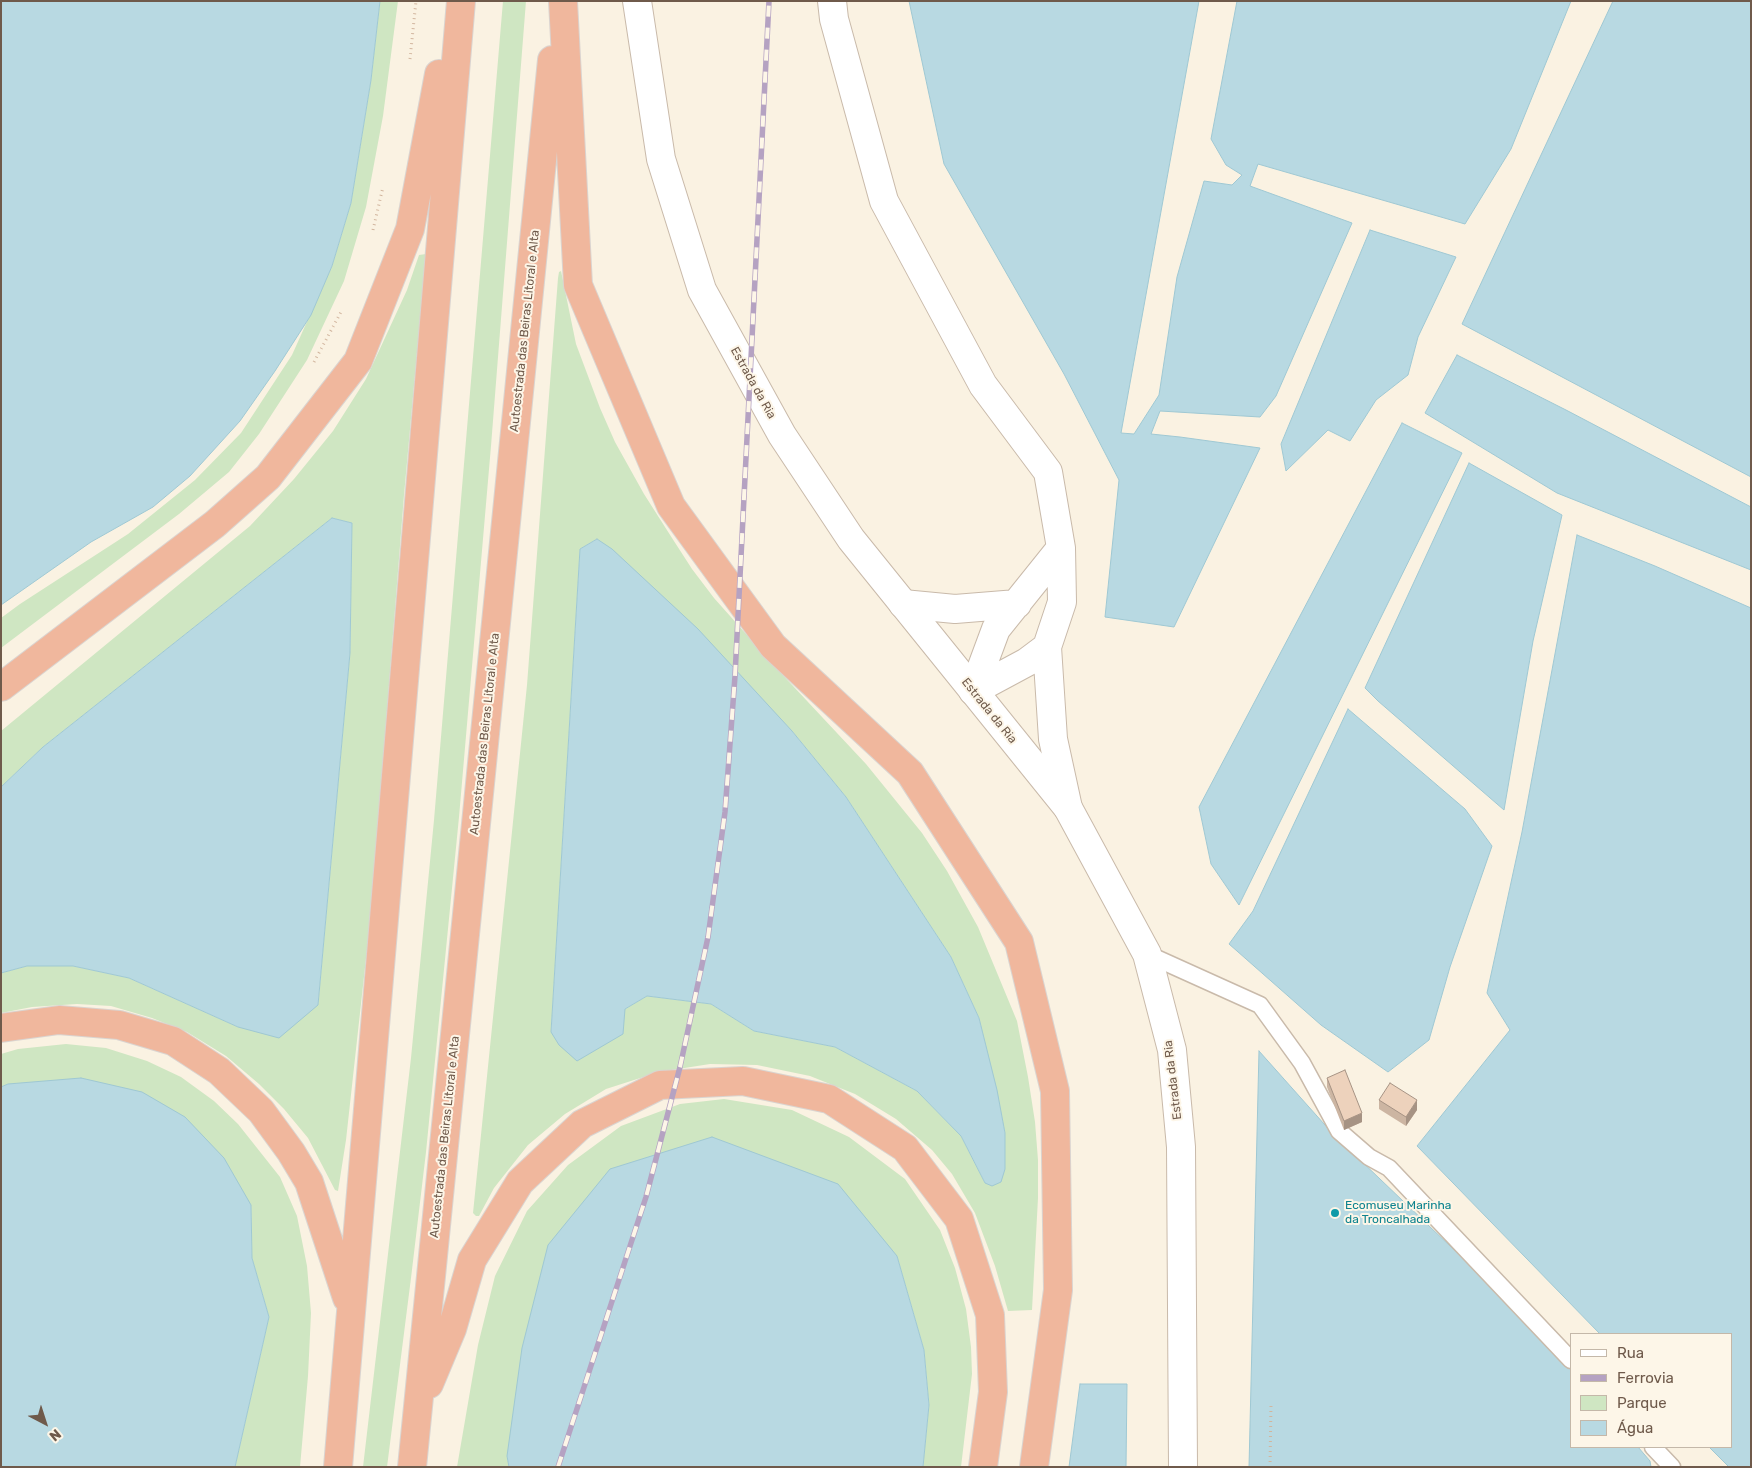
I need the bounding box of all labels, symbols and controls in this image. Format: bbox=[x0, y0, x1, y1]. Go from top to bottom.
street label: Autoestrada das Beiras Litoral e Alta bbox=[507, 229, 543, 433]
street label: Estrada da Ria bbox=[727, 345, 779, 421]
street label: Autoestrada das Beiras Litoral e Alta bbox=[467, 632, 503, 836]
street label: Estrada da Ria bbox=[958, 675, 1020, 747]
street label: Autoestrada das Beiras Litoral e Alta bbox=[427, 1035, 463, 1239]
street label: Estrada da Ria bbox=[1161, 1039, 1185, 1121]
place label: Ecomuseu Marinha da Troncalhada bbox=[1345, 1199, 1451, 1227]
marker: Ecomuseu Marinha da Troncalhada bbox=[1329, 1207, 1341, 1219]
legend bbox=[1570, 1333, 1732, 1448]
text: Rua bbox=[1617, 1344, 1644, 1362]
text: Ferrovia bbox=[1617, 1369, 1674, 1387]
text: Parque bbox=[1617, 1394, 1667, 1412]
north arrow bbox=[20, 1398, 70, 1448]
text: Água bbox=[1617, 1419, 1653, 1437]
text: N bbox=[46, 1425, 64, 1445]

